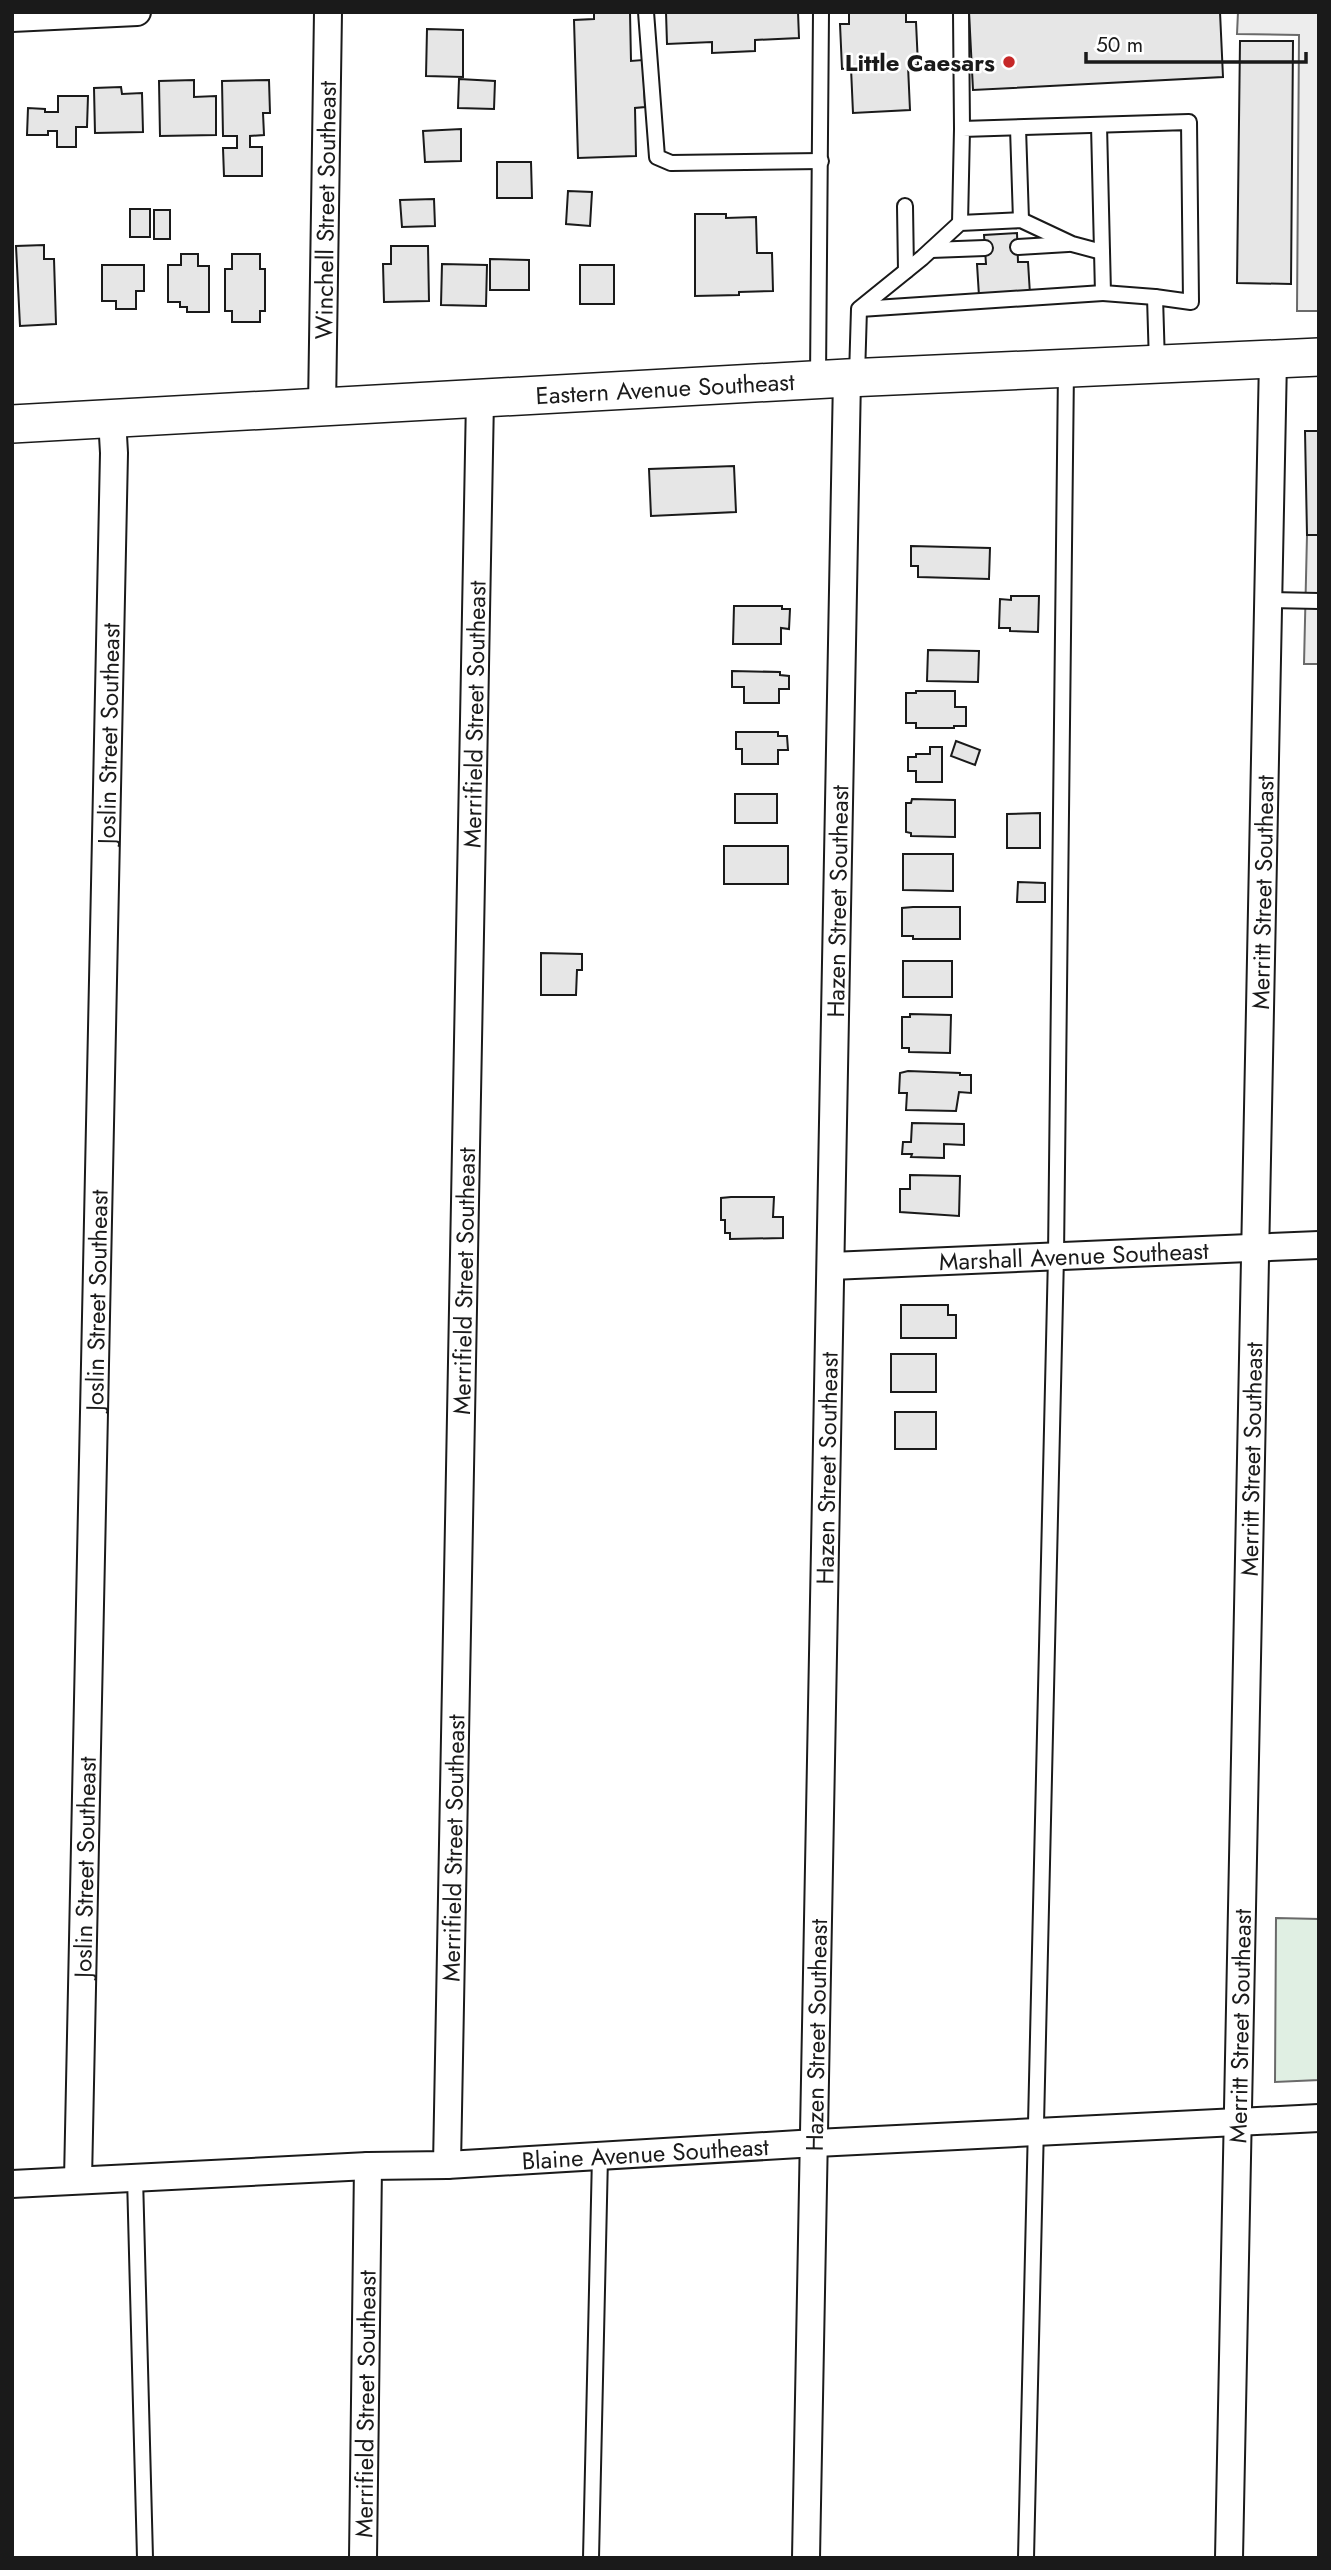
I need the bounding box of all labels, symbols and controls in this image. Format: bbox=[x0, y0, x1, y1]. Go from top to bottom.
scale bar bbox=[1086, 21, 1306, 65]
text: 50 m bbox=[1096, 30, 1143, 60]
place label: Little Caesars bbox=[845, 45, 995, 80]
marker: Little Caesars bbox=[1001, 54, 1017, 70]
street label: Winchell Street Southeast bbox=[306, 80, 344, 340]
street label: Eastern Avenue Southeast bbox=[535, 363, 796, 413]
street label: Merrifield Street Southeast bbox=[454, 580, 494, 848]
street label: Joslin Street Southeast bbox=[88, 622, 128, 847]
street label: Merritt Street Southeast bbox=[1242, 775, 1282, 1010]
street label: Hazen Street Southeast bbox=[817, 784, 857, 1018]
street label: Merrifield Street Southeast bbox=[444, 1147, 484, 1415]
street label: Joslin Street Southeast bbox=[76, 1189, 116, 1414]
street label: Marshall Avenue Southeast bbox=[938, 1232, 1210, 1279]
street label: Merritt Street Southeast bbox=[1231, 1341, 1271, 1577]
street label: Hazen Street Southeast bbox=[807, 1351, 846, 1585]
street label: Merrifield Street Southeast bbox=[433, 1714, 473, 1982]
street label: Joslin Street Southeast bbox=[65, 1756, 104, 1981]
street label: Merritt Street Southeast bbox=[1220, 1908, 1259, 2144]
street label: Hazen Street Southeast bbox=[796, 1918, 836, 2152]
street label: Blaine Avenue Southeast bbox=[521, 2128, 770, 2178]
street label: Merrifield Street Southeast bbox=[346, 2270, 384, 2538]

